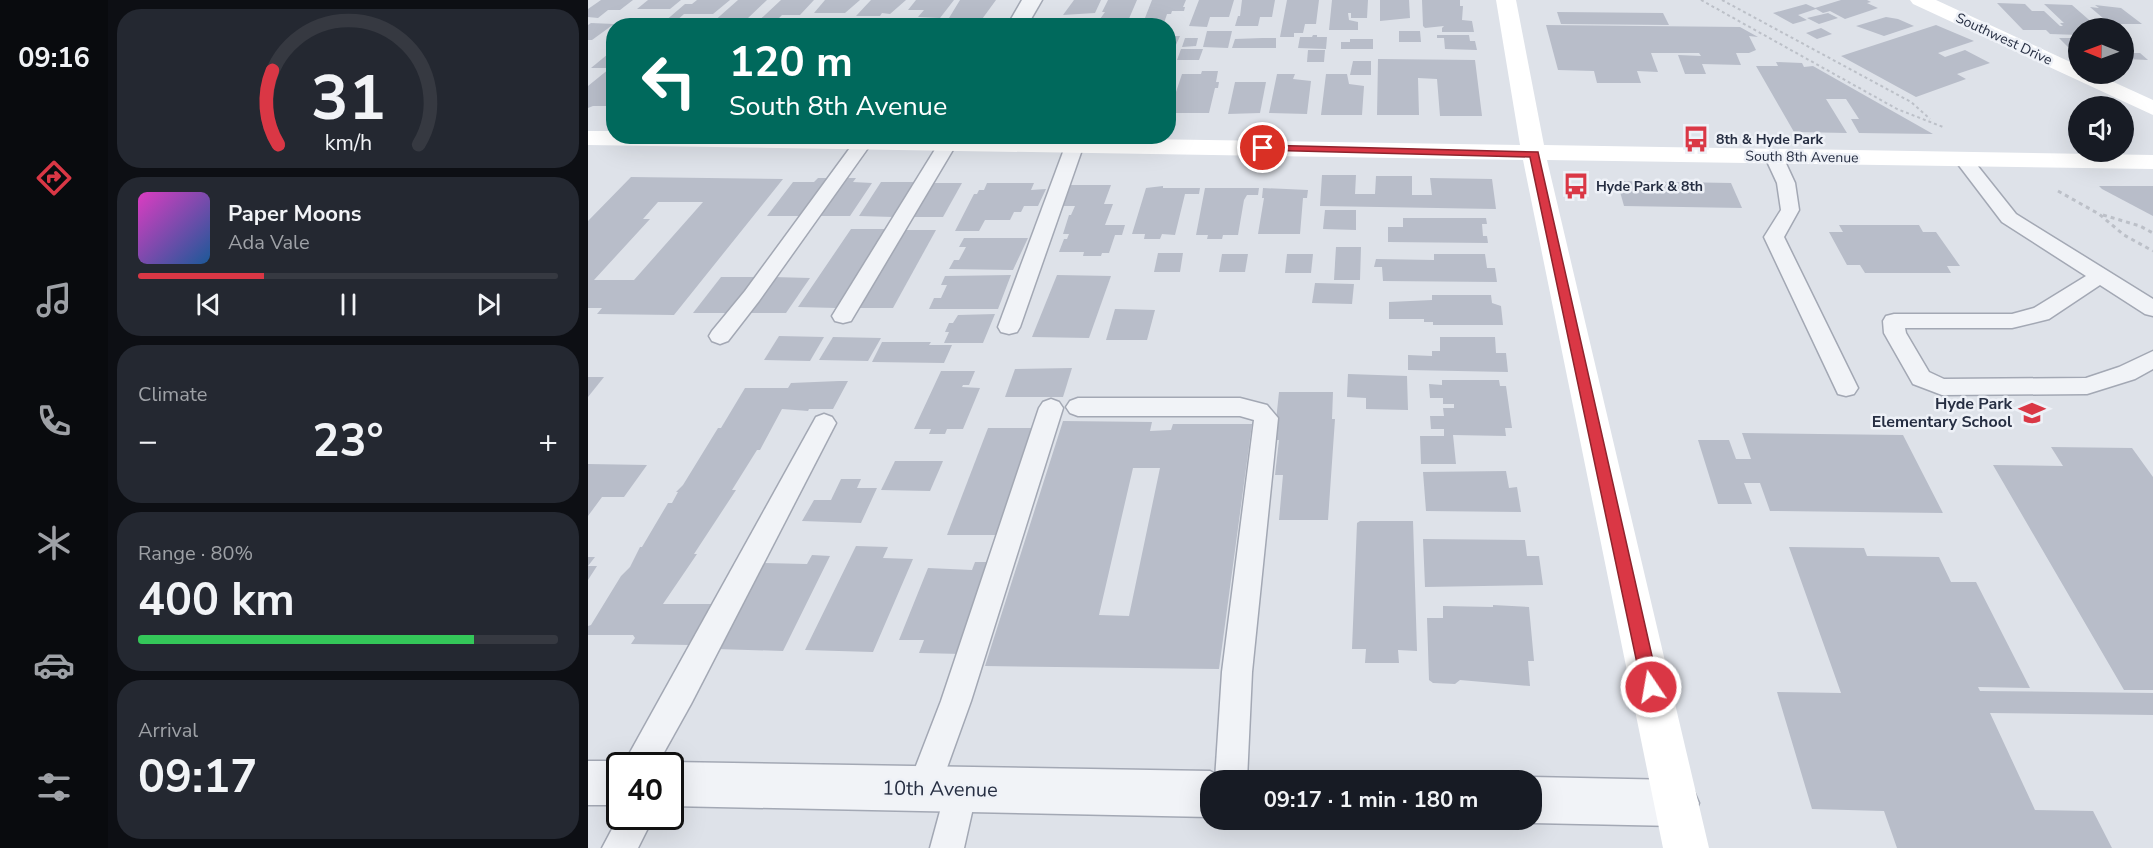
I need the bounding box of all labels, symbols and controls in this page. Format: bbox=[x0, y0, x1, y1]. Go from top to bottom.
street label: Southwest Drive bbox=[1953, 8, 2055, 70]
north arrow bbox=[2068, 18, 2134, 84]
map controls bbox=[2068, 18, 2134, 162]
text: 120 m bbox=[729, 34, 853, 91]
text: 09:16 bbox=[18, 40, 90, 77]
icon: left bbox=[630, 42, 708, 120]
text: 31 bbox=[311, 57, 385, 142]
text: South 8th Avenue bbox=[729, 88, 947, 125]
button: sound bbox=[2068, 96, 2134, 162]
pin bbox=[1237, 122, 1288, 173]
bus stop icon: 8th & Hyde Park bbox=[1681, 124, 1711, 154]
text: km/h bbox=[324, 129, 372, 159]
place label: 8th & Hyde Park bbox=[1716, 130, 1823, 149]
icon: arrive bbox=[1246, 131, 1279, 164]
street label: South 8th Avenue bbox=[1745, 147, 1859, 167]
icon: directions bbox=[33, 157, 75, 199]
bus stop icon: Hyde Park & 8th bbox=[1561, 171, 1591, 201]
place label: Hyde Park & 8th bbox=[1596, 177, 1703, 196]
text: Paper Moons bbox=[228, 199, 362, 229]
text: Ada Vale bbox=[228, 229, 310, 256]
icon: music bbox=[33, 279, 75, 321]
icon: previous bbox=[192, 288, 225, 321]
icon: pause bbox=[332, 288, 365, 321]
icon: next bbox=[472, 288, 505, 321]
text: Climate bbox=[138, 381, 207, 408]
place label: Hyde Park Elementary School bbox=[1872, 393, 2012, 433]
school or university icon: Hyde Park Elementary School bbox=[2017, 398, 2047, 428]
icon: phone bbox=[33, 400, 75, 442]
text: 23° bbox=[312, 411, 384, 472]
text: − bbox=[138, 419, 158, 464]
text: + bbox=[538, 419, 558, 464]
icon: climate bbox=[33, 522, 75, 564]
text: Range · 80% bbox=[138, 540, 253, 567]
text: 400 km bbox=[138, 570, 295, 631]
icon: car bbox=[33, 644, 75, 686]
position arrow bbox=[1619, 655, 1683, 719]
text: Arrival bbox=[138, 717, 198, 744]
text: 09:17 bbox=[138, 747, 257, 808]
speed limit sign: 40 bbox=[606, 752, 684, 830]
icon: filters bbox=[33, 766, 75, 808]
street label: 10th Avenue bbox=[882, 774, 998, 804]
text: 09:17 · 1 min · 180 m bbox=[1264, 785, 1478, 815]

